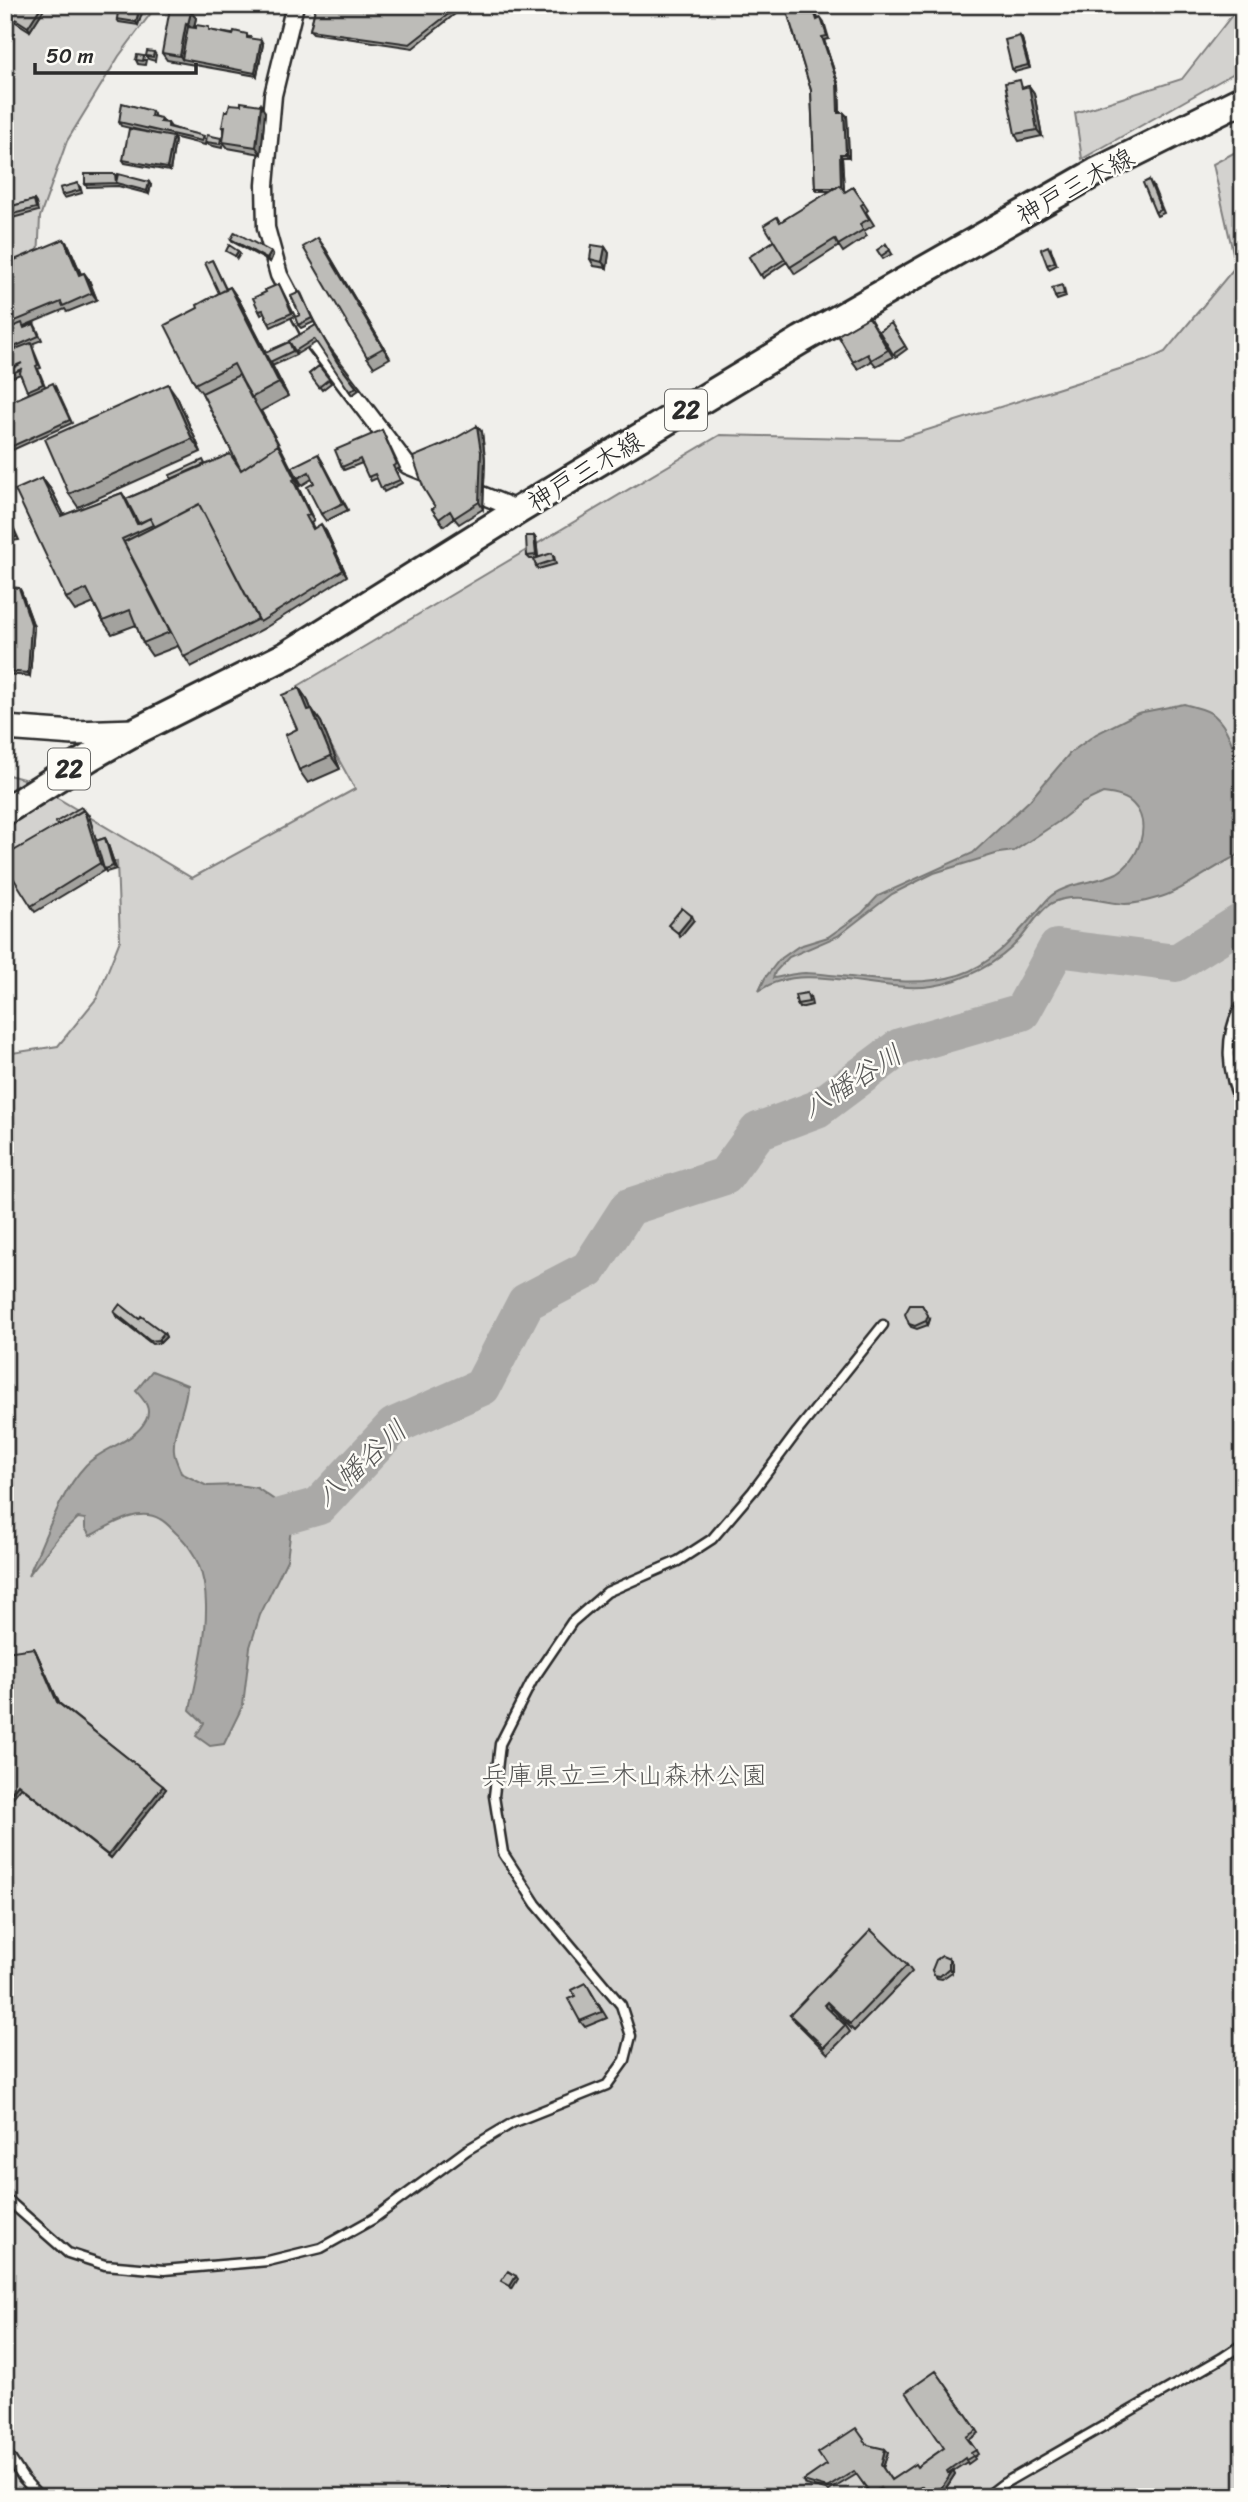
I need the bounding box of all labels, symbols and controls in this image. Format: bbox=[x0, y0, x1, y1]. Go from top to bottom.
scale bar bbox=[35, 32, 196, 76]
text: 50 m bbox=[46, 37, 94, 75]
street label: 神戸三木線 bbox=[1007, 134, 1143, 238]
road number: 22 bbox=[665, 390, 707, 430]
street label: 神戸三木線 bbox=[517, 418, 653, 524]
road number: 22 bbox=[48, 748, 90, 790]
water label: 八幡谷川 bbox=[792, 1031, 912, 1131]
water label: 八幡谷川 bbox=[303, 1407, 419, 1519]
park label: 兵庫県立三木山森林公園 bbox=[481, 1752, 767, 1798]

